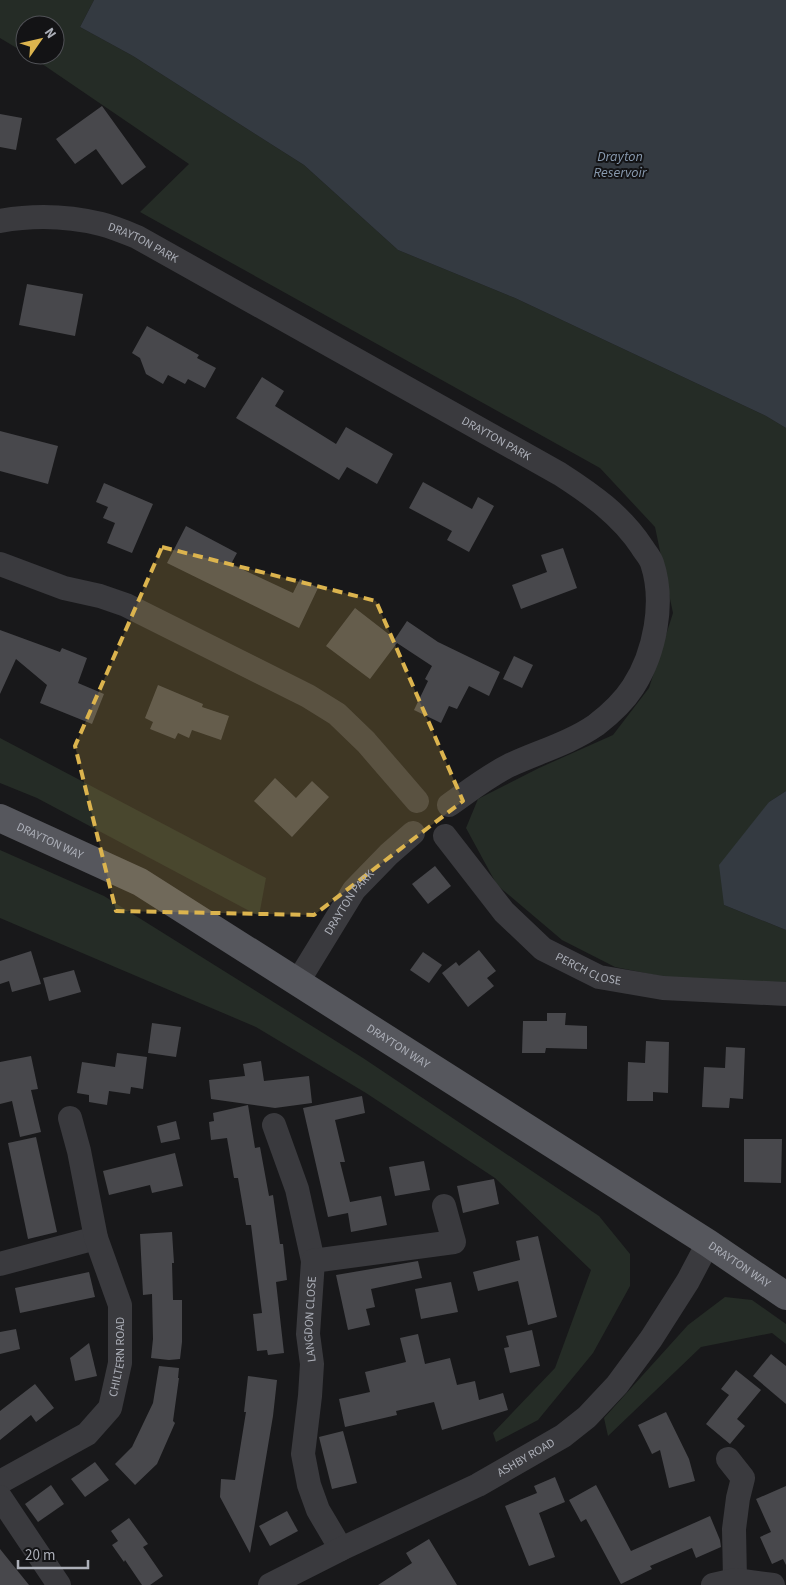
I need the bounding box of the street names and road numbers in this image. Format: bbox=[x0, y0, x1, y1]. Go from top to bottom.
street label: DRAYTON PARK bbox=[106, 218, 182, 267]
street label: DRAYTON PARK bbox=[459, 412, 534, 465]
street label: DRAYTON WAY bbox=[14, 818, 87, 864]
street label: DRAYTON PARK bbox=[320, 866, 378, 938]
street label: PERCH CLOSE bbox=[553, 948, 623, 989]
street label: DRAYTON WAY bbox=[363, 1020, 433, 1073]
street label: DRAYTON WAY bbox=[705, 1237, 774, 1292]
street label: LANGDON CLOSE bbox=[299, 1276, 320, 1363]
street label: CHILTERN ROAD bbox=[104, 1317, 129, 1399]
street label: ASHBY ROAD bbox=[494, 1434, 558, 1481]

